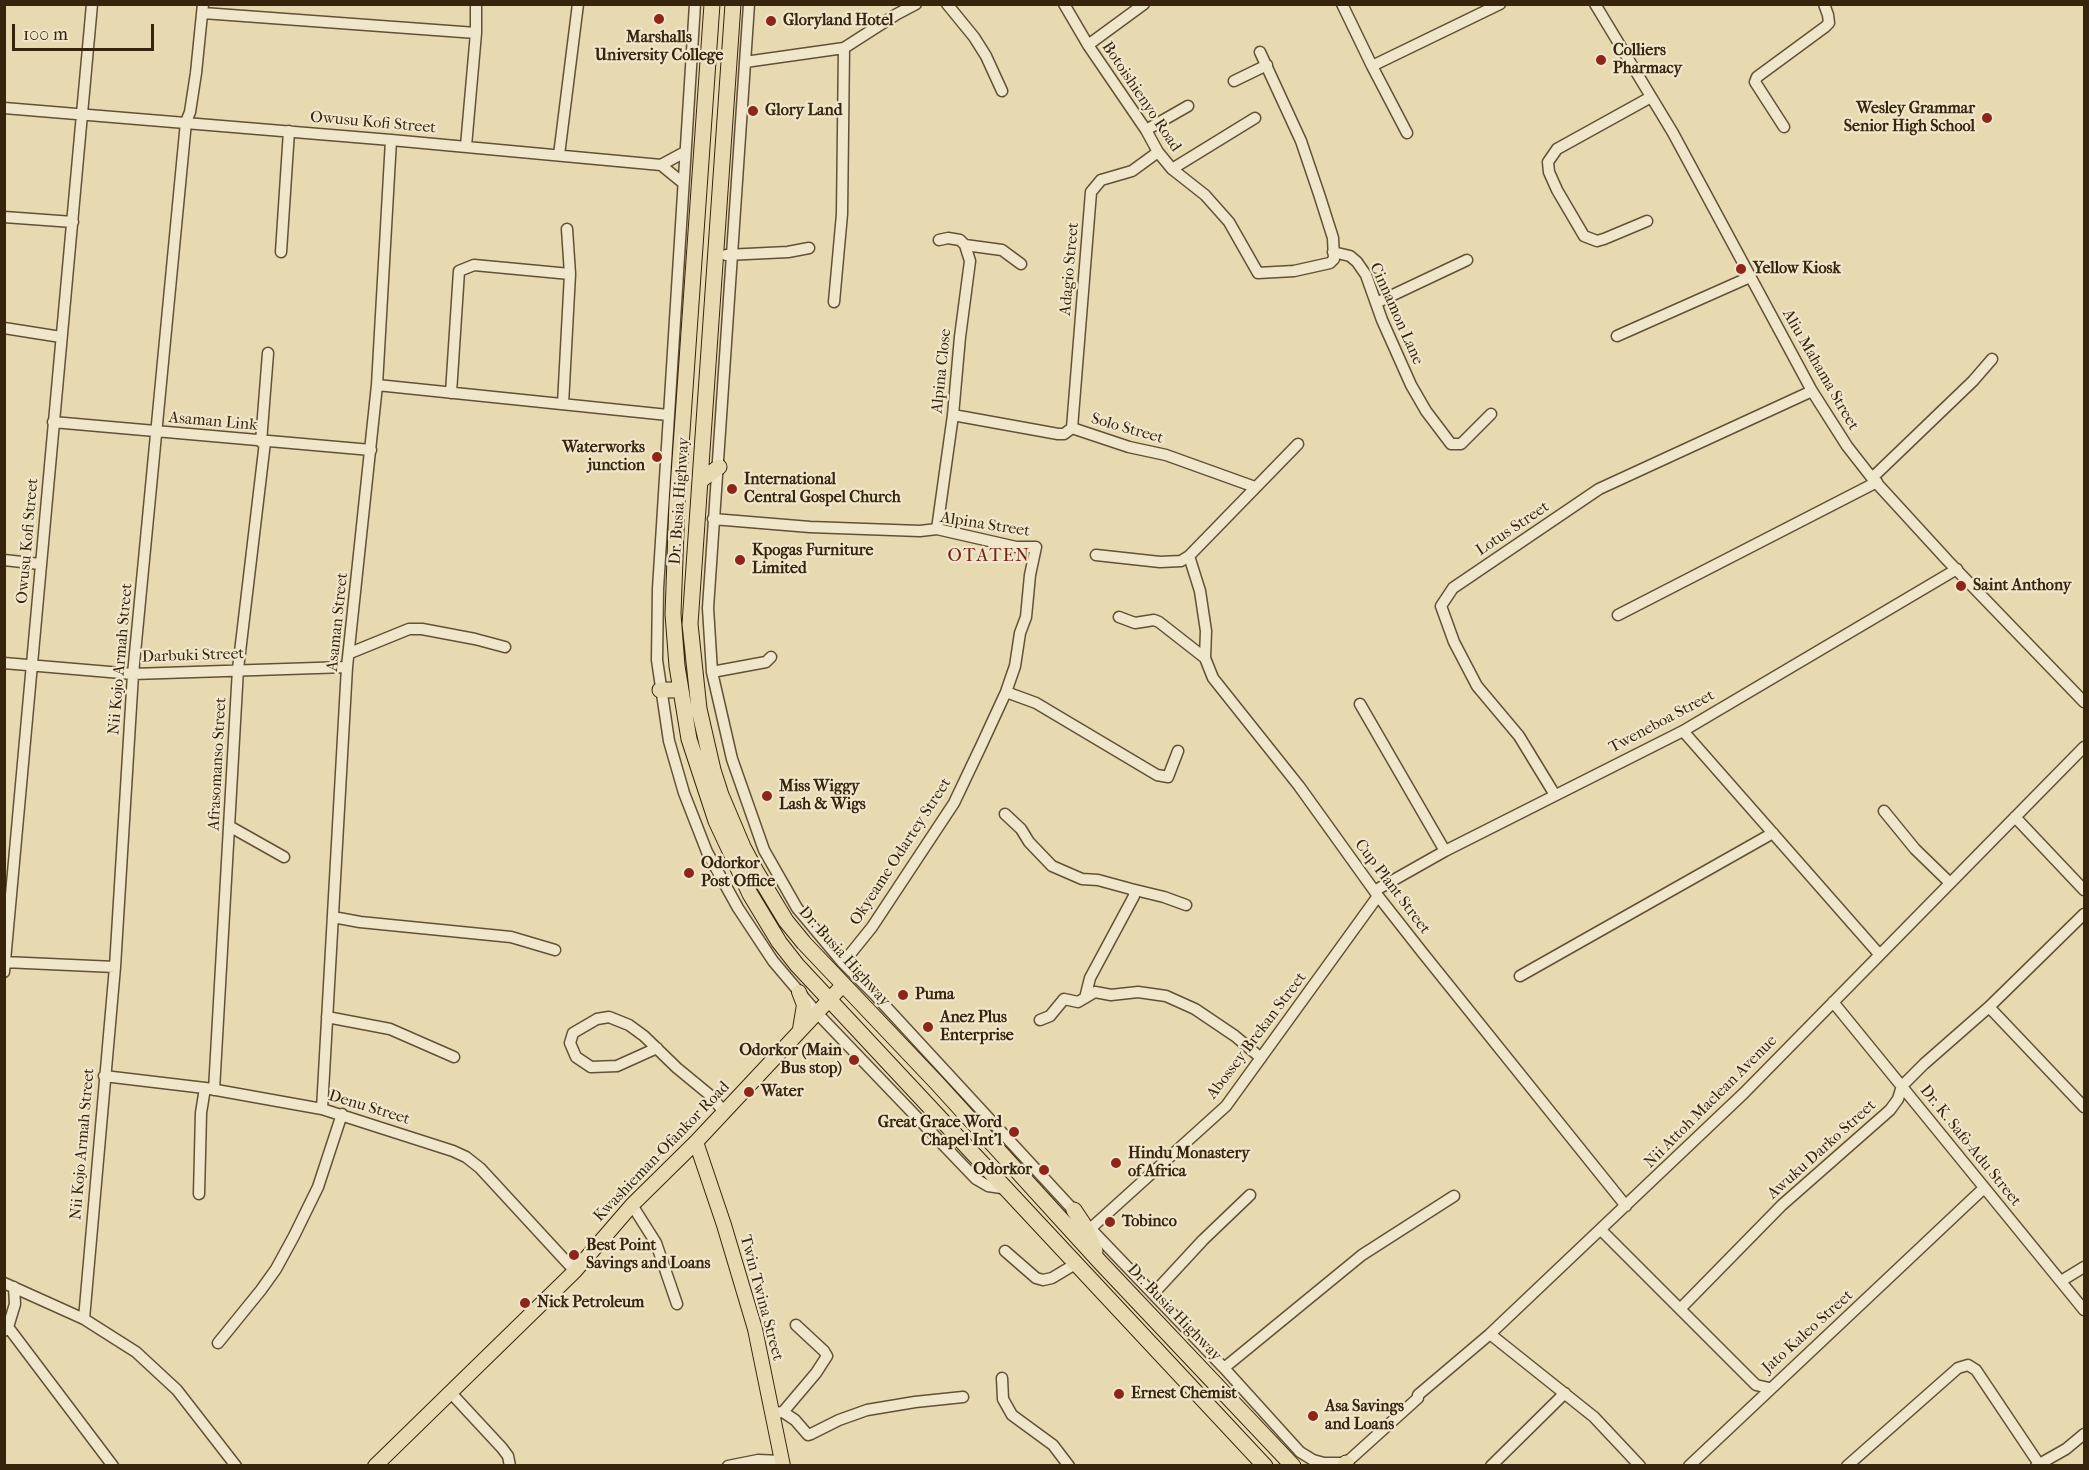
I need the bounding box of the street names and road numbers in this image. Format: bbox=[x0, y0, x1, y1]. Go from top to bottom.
street label: Botoishienyo Road bbox=[1097, 38, 1185, 156]
street label: Owusu Kofi Street bbox=[309, 108, 437, 138]
street label: Adagio Street bbox=[1056, 222, 1084, 316]
street label: Cinnamon Lane bbox=[1365, 260, 1427, 368]
street label: Aliu Mahama Street bbox=[1778, 306, 1862, 434]
street label: Alpina Close bbox=[928, 328, 956, 414]
street label: Asaman Link bbox=[168, 409, 258, 435]
street label: Solo Street bbox=[1089, 410, 1165, 448]
street label: Dr. Busia Highway bbox=[666, 437, 694, 565]
street label: Owusu Kofi Street bbox=[13, 477, 43, 605]
street label: Lotus Street bbox=[1473, 498, 1553, 560]
street label: Alpina Street bbox=[939, 508, 1031, 542]
street label: Asaman Street bbox=[323, 572, 353, 672]
street label: Nii Kojo Armah Street bbox=[105, 582, 137, 736]
street label: Darbuki Street bbox=[142, 645, 244, 667]
street label: Tweneboa Street bbox=[1606, 686, 1718, 758]
street label: Afrasomanso Street bbox=[205, 697, 231, 831]
street label: Okyeame Odartey Street bbox=[846, 775, 956, 929]
street label: Cup Plant Street bbox=[1350, 836, 1434, 938]
street label: Dr. Busia Highway bbox=[794, 903, 894, 1011]
street label: Abossey Brekan Street bbox=[1203, 969, 1311, 1103]
street label: Nii Attoh Maclean Avenue bbox=[1641, 1032, 1781, 1172]
street label: Nii Kojo Armah Street bbox=[67, 1067, 99, 1221]
street label: Kwashieman-Ofankor Road bbox=[590, 1078, 734, 1226]
street label: Dr. K. Safo-Adu Street bbox=[1915, 1082, 2025, 1210]
street label: Denu Street bbox=[326, 1087, 412, 1129]
street label: Awuku Darko Street bbox=[1764, 1096, 1880, 1204]
street label: Twin Twina Street bbox=[735, 1233, 787, 1363]
street label: Dr. Busia Highway bbox=[1123, 1260, 1225, 1366]
street label: Jato Kaleo Street bbox=[1759, 1286, 1857, 1378]

